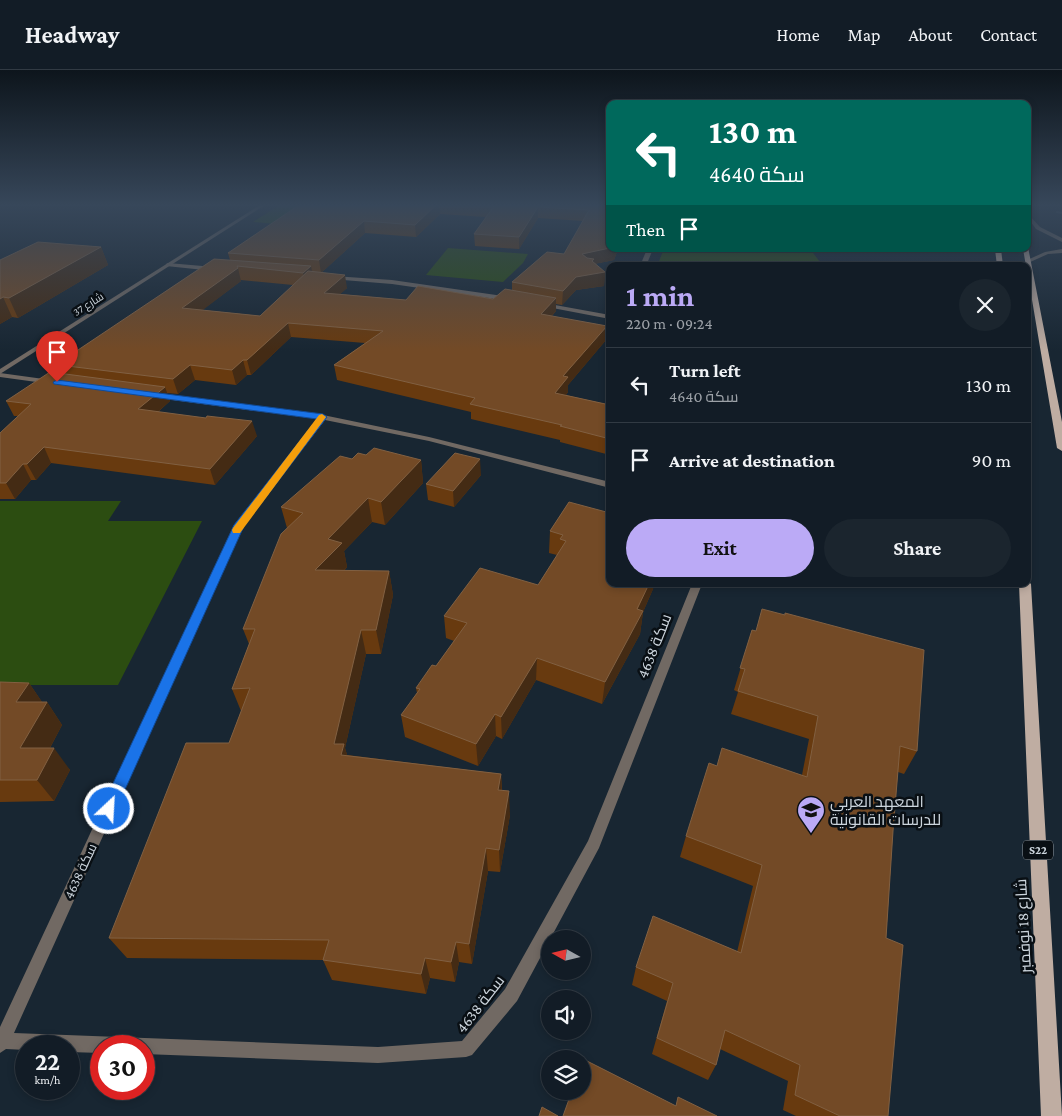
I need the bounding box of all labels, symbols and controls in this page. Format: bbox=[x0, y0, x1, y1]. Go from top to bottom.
text: Headway bbox=[25, 21, 119, 48]
text: Home bbox=[777, 25, 820, 45]
text: Map bbox=[848, 25, 880, 45]
text: About bbox=[908, 25, 952, 45]
text: Contact bbox=[980, 25, 1037, 45]
text: 130 m bbox=[709, 112, 797, 151]
icon: left bbox=[626, 120, 691, 185]
text: سكة 4640 bbox=[709, 162, 805, 187]
icon: arrive bbox=[675, 215, 703, 243]
text: Then bbox=[626, 219, 665, 240]
text: 1 min bbox=[626, 279, 694, 312]
button: close bbox=[959, 279, 1011, 331]
street label: شارع 37 bbox=[71, 290, 106, 320]
text: 220 m · 09:24 bbox=[626, 315, 713, 332]
pin bbox=[36, 331, 78, 382]
icon: arrive bbox=[43, 338, 71, 366]
text: Turn left bbox=[669, 360, 741, 381]
icon: left bbox=[626, 371, 654, 399]
text: 130 m bbox=[966, 375, 1011, 396]
text: سكة 4640 bbox=[669, 388, 739, 405]
icon: arrive bbox=[626, 446, 654, 474]
text: Arrive at destination bbox=[669, 450, 835, 471]
text: 90 m bbox=[972, 450, 1011, 471]
button: Exit bbox=[626, 519, 814, 577]
button: Share bbox=[824, 519, 1011, 577]
street label: سكة 4638 bbox=[633, 611, 675, 681]
position arrow bbox=[82, 782, 134, 834]
place label: المعهد العربي للدرسات القانونية bbox=[830, 793, 941, 829]
school or university icon: المعهد العربي للدرسات القانونية bbox=[796, 795, 826, 834]
road number: S22 bbox=[1023, 840, 1053, 860]
street label: سكة 4638 bbox=[60, 841, 100, 901]
street label: شارع 18 نوفمبر bbox=[1012, 878, 1037, 975]
north arrow bbox=[541, 930, 591, 980]
map controls bbox=[541, 930, 591, 1100]
street label: سكة 4638 bbox=[452, 972, 508, 1036]
button: sound bbox=[541, 990, 591, 1040]
speed limit sign: 30 bbox=[90, 1035, 155, 1100]
text: 22 bbox=[35, 1048, 60, 1075]
button: layers bbox=[541, 1050, 591, 1100]
text: km/h bbox=[35, 1073, 60, 1087]

